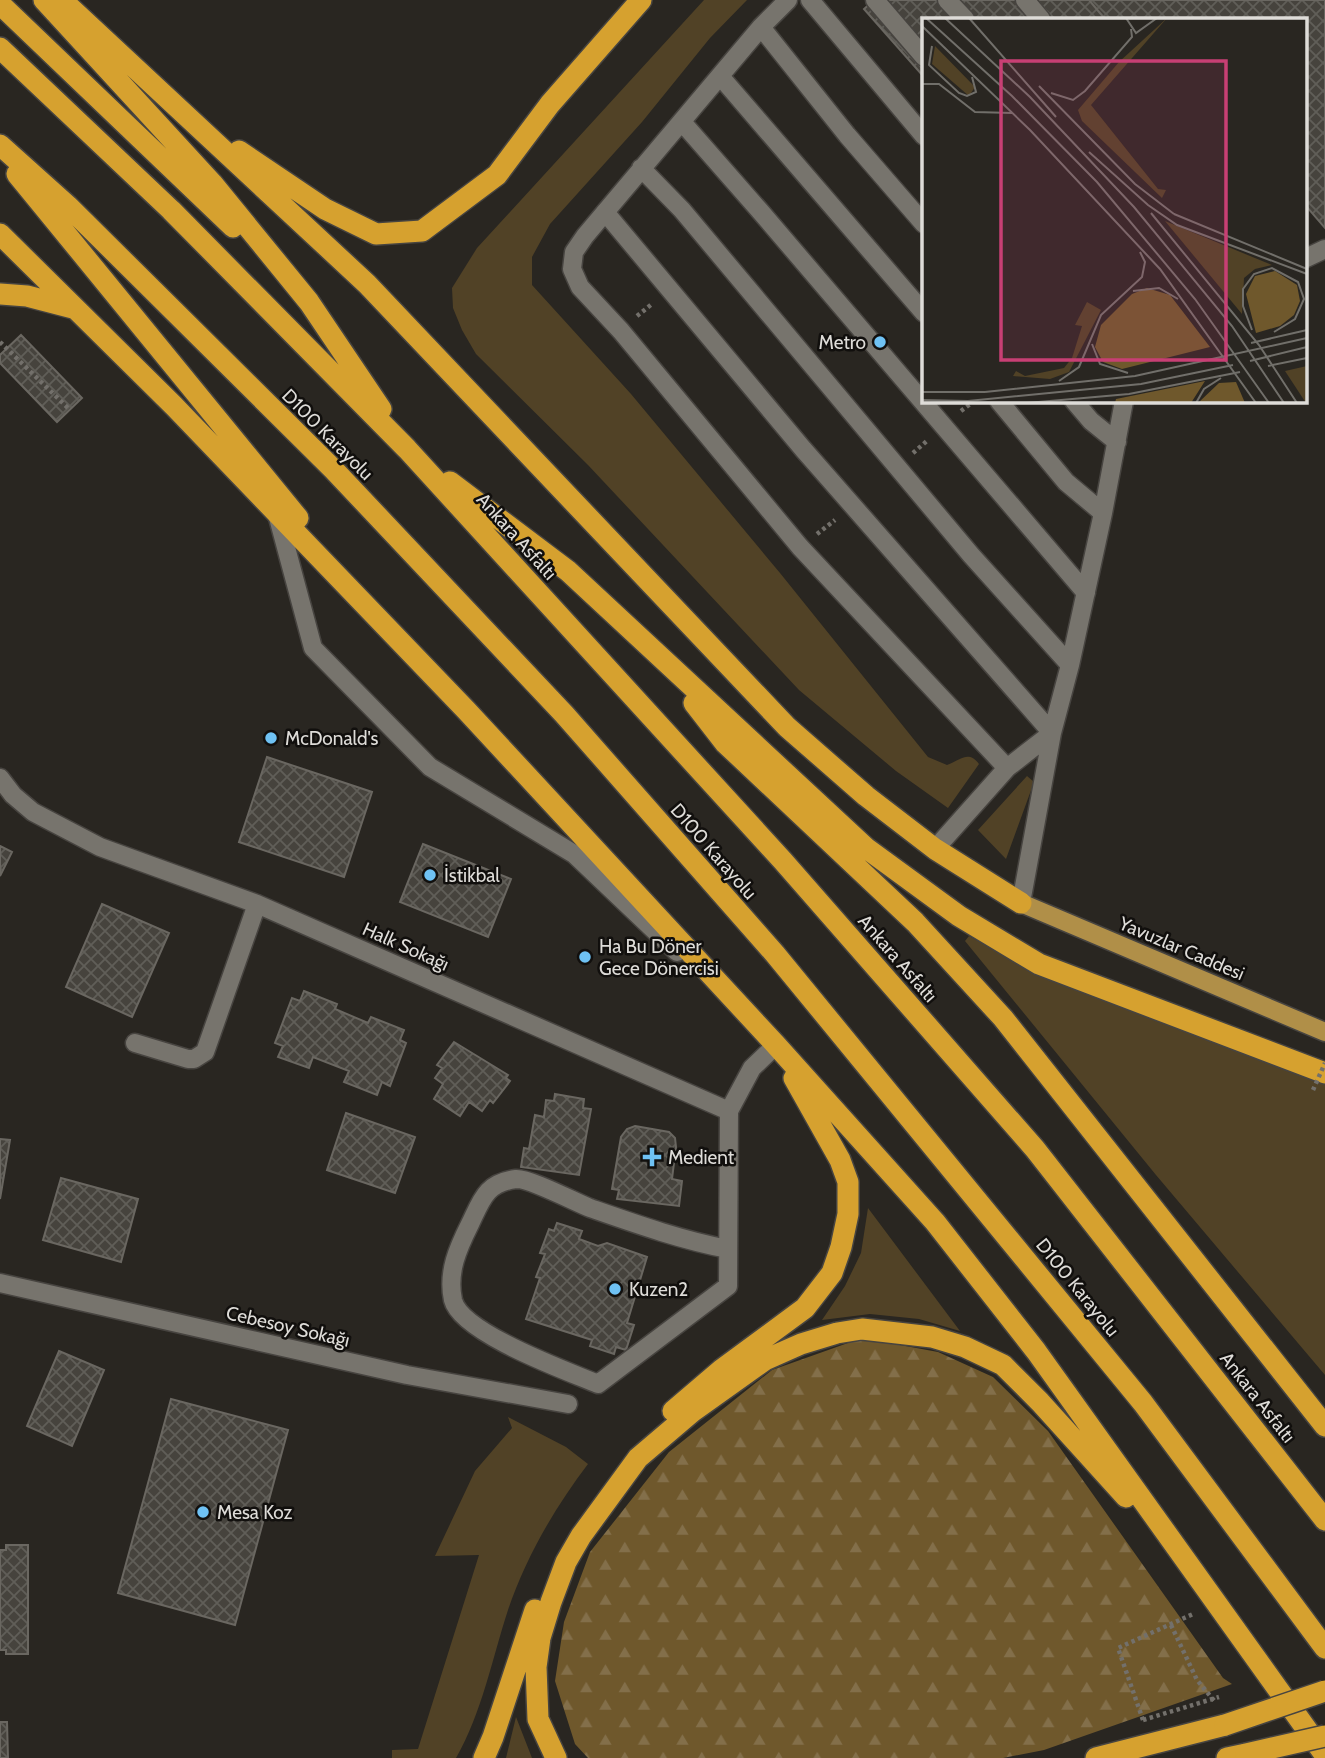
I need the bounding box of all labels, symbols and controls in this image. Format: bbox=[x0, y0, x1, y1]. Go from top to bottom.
inset map bbox=[922, 18, 1308, 402]
place label: Metro bbox=[818, 331, 866, 354]
marker: Metro bbox=[872, 334, 888, 350]
street label: D100 Karayolu bbox=[277, 384, 378, 485]
street label: Ankara Asfaltı bbox=[472, 488, 562, 584]
place label: McDonald's bbox=[285, 727, 379, 750]
marker: McDonald's bbox=[263, 730, 279, 746]
street label: D100 Karayolu bbox=[666, 799, 762, 904]
place label: İstikbal bbox=[444, 864, 500, 887]
marker: İstikbal bbox=[422, 867, 438, 883]
street label: Ankara Asfaltı bbox=[853, 910, 942, 1007]
street label: Yavuzlar Caddesi bbox=[1115, 911, 1248, 985]
street label: Halk Sokağı bbox=[359, 917, 453, 976]
place label: Ha Bu Döner Gece Dönercisi bbox=[599, 935, 719, 980]
marker: Ha Bu Döner Gece Dönercisi bbox=[577, 949, 593, 965]
place label: Medient bbox=[668, 1146, 735, 1169]
marker: Medient bbox=[642, 1147, 662, 1167]
street label: D100 Karayolu bbox=[1031, 1234, 1124, 1341]
place label: Kuzen2 bbox=[629, 1278, 688, 1301]
marker: Kuzen2 bbox=[607, 1281, 623, 1297]
street label: Cebesoy Sokağı bbox=[224, 1301, 352, 1352]
street label: Ankara Asfaltı bbox=[1215, 1347, 1300, 1447]
place label: Mesa Koz bbox=[217, 1501, 293, 1524]
marker: Mesa Koz bbox=[195, 1504, 211, 1520]

